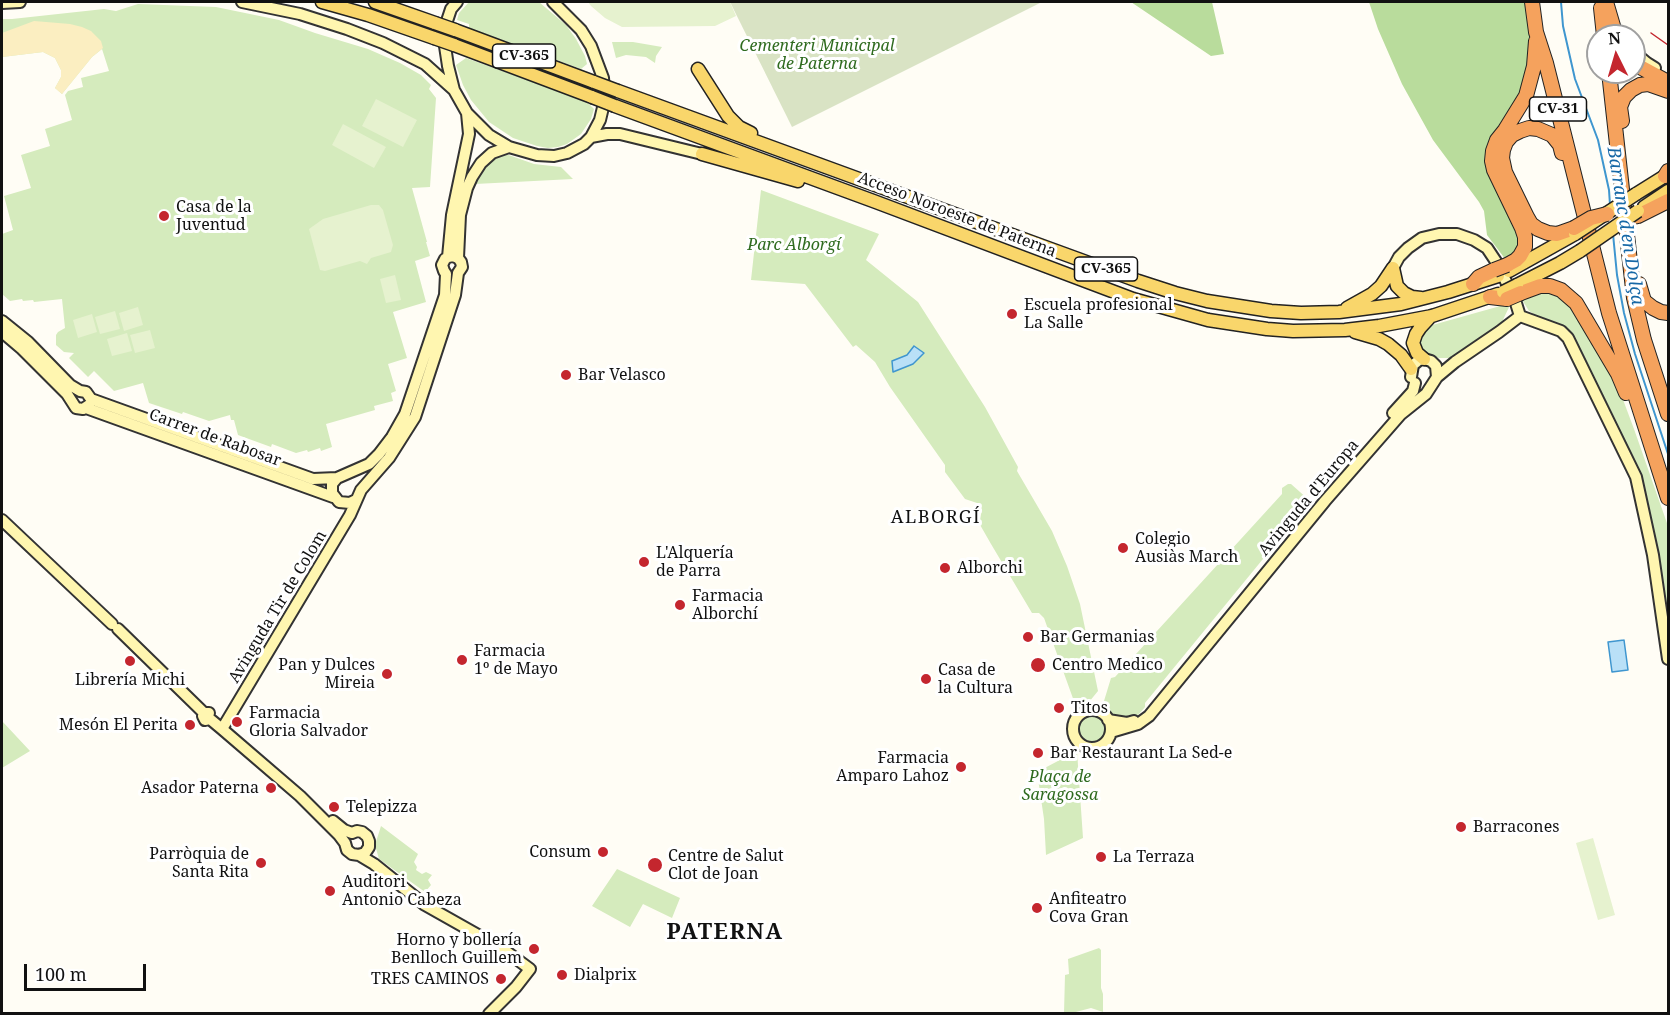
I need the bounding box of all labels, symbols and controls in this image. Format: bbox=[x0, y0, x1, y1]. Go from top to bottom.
north arrow bbox=[1586, 24, 1646, 84]
text: N bbox=[1607, 27, 1622, 50]
park label: Cementeri Municipal de Paterna bbox=[739, 36, 895, 74]
road number: CV-365 bbox=[492, 44, 556, 68]
road number: CV-31 bbox=[1530, 97, 1586, 121]
water label: Barranc d'en Dolça bbox=[1602, 145, 1648, 307]
street label: Acceso Noroeste de Paterna bbox=[855, 168, 1059, 262]
place label: Casa de la Juventud bbox=[176, 197, 252, 235]
marker: Casa de la Juventud bbox=[157, 209, 171, 223]
park label: Parc Alborgí bbox=[747, 235, 841, 255]
road number: CV-365 bbox=[1074, 257, 1138, 281]
place label: Escuela profesional La Salle bbox=[1024, 295, 1173, 333]
marker: Escuela profesional La Salle bbox=[1005, 307, 1019, 321]
place label: Bar Velasco bbox=[578, 365, 666, 385]
marker: Bar Velasco bbox=[559, 368, 573, 382]
street label: Carrer de Rabosar bbox=[146, 405, 284, 471]
street label: Avinguda d'Europa bbox=[1255, 436, 1363, 560]
district label: ALBORGÍ bbox=[891, 507, 981, 529]
street label: Avinguda Tir de Colom bbox=[225, 527, 331, 687]
place label: Colegio Ausiàs March bbox=[1135, 529, 1238, 567]
marker: Colegio Ausiàs March bbox=[1116, 541, 1130, 555]
place label: L'Alquería de Parra bbox=[656, 543, 734, 581]
marker: L'Alquería de Parra bbox=[637, 555, 651, 569]
place label: Alborchi bbox=[957, 558, 1023, 578]
marker: Alborchi bbox=[938, 561, 952, 575]
place label: Farmacia Alborchí bbox=[692, 586, 763, 624]
marker: Farmacia Alborchí bbox=[673, 598, 687, 612]
place label: Bar Germanias bbox=[1040, 627, 1154, 647]
marker: Bar Germanias bbox=[1021, 630, 1035, 644]
place label: Farmacia 1º de Mayo bbox=[474, 641, 558, 679]
marker: Farmacia 1º de Mayo bbox=[455, 653, 469, 667]
marker: Librería Michi bbox=[123, 654, 137, 668]
place label: Pan y Dulces Mireia bbox=[278, 655, 375, 693]
place label: Centro Medico bbox=[1052, 655, 1163, 675]
marker: Centro Medico bbox=[1029, 656, 1047, 674]
place label: Casa de la Cultura bbox=[938, 660, 1013, 698]
marker: Pan y Dulces Mireia bbox=[380, 667, 394, 681]
place label: Librería Michi bbox=[75, 670, 185, 690]
marker: Casa de la Cultura bbox=[919, 672, 933, 686]
place label: Titos bbox=[1071, 698, 1108, 718]
marker: Titos bbox=[1052, 701, 1066, 715]
place label: Farmacia Gloria Salvador bbox=[249, 703, 368, 741]
place label: Mesón El Perita bbox=[59, 715, 178, 735]
marker: Farmacia Gloria Salvador bbox=[230, 715, 244, 729]
marker: Mesón El Perita bbox=[183, 718, 197, 732]
place label: Bar Restaurant La Sed-e bbox=[1050, 743, 1232, 763]
marker: Bar Restaurant La Sed-e bbox=[1031, 746, 1045, 760]
place label: Farmacia Amparo Lahoz bbox=[836, 748, 949, 786]
marker: Farmacia Amparo Lahoz bbox=[954, 760, 968, 774]
park label: Plaça de Saragossa bbox=[1022, 767, 1098, 805]
place label: Asador Paterna bbox=[141, 778, 259, 798]
marker: Asador Paterna bbox=[264, 781, 278, 795]
place label: Telepizza bbox=[346, 797, 417, 817]
marker: Telepizza bbox=[327, 800, 341, 814]
place label: Barracones bbox=[1473, 817, 1559, 837]
marker: Barracones bbox=[1454, 820, 1468, 834]
place label: Consum bbox=[529, 842, 591, 862]
place label: Parròquia de Santa Rita bbox=[149, 844, 249, 882]
marker: Consum bbox=[596, 845, 610, 859]
place label: Centre de Salut Clot de Joan bbox=[668, 846, 784, 884]
place label: La Terraza bbox=[1113, 847, 1195, 867]
marker: La Terraza bbox=[1094, 850, 1108, 864]
marker: Parròquia de Santa Rita bbox=[254, 856, 268, 870]
marker: Centre de Salut Clot de Joan bbox=[646, 856, 664, 874]
place label: Auditori Antonio Cabeza bbox=[342, 872, 462, 910]
marker: Auditori Antonio Cabeza bbox=[323, 884, 337, 898]
place label: Anfiteatro Cova Gran bbox=[1049, 889, 1128, 927]
marker: Anfiteatro Cova Gran bbox=[1030, 901, 1044, 915]
district label: PATERNA bbox=[667, 920, 783, 946]
place label: Horno y bollería Benlloch Guillem bbox=[391, 930, 522, 968]
marker: Horno y bollería Benlloch Guillem bbox=[527, 942, 541, 956]
scale bar bbox=[27, 952, 148, 990]
text: 100 m bbox=[35, 962, 87, 986]
place label: Dialprix bbox=[574, 965, 636, 985]
marker: Dialprix bbox=[555, 968, 569, 982]
place label: TRES CAMINOS bbox=[371, 969, 489, 989]
marker: TRES CAMINOS bbox=[494, 972, 508, 986]

